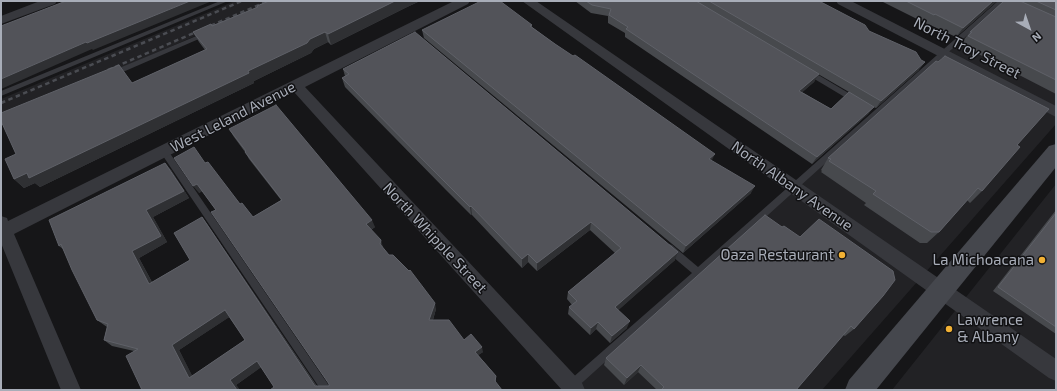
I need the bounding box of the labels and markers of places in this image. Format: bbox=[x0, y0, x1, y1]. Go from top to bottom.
place label: Oaza Restaurant bbox=[720, 246, 834, 264]
marker: Oaza Restaurant bbox=[837, 250, 847, 260]
place label: La Michoacana bbox=[933, 251, 1034, 269]
marker: La Michoacana bbox=[1037, 255, 1047, 265]
place label: Lawrence & Albany bbox=[957, 311, 1023, 346]
marker: Lawrence & Albany bbox=[944, 324, 954, 334]

